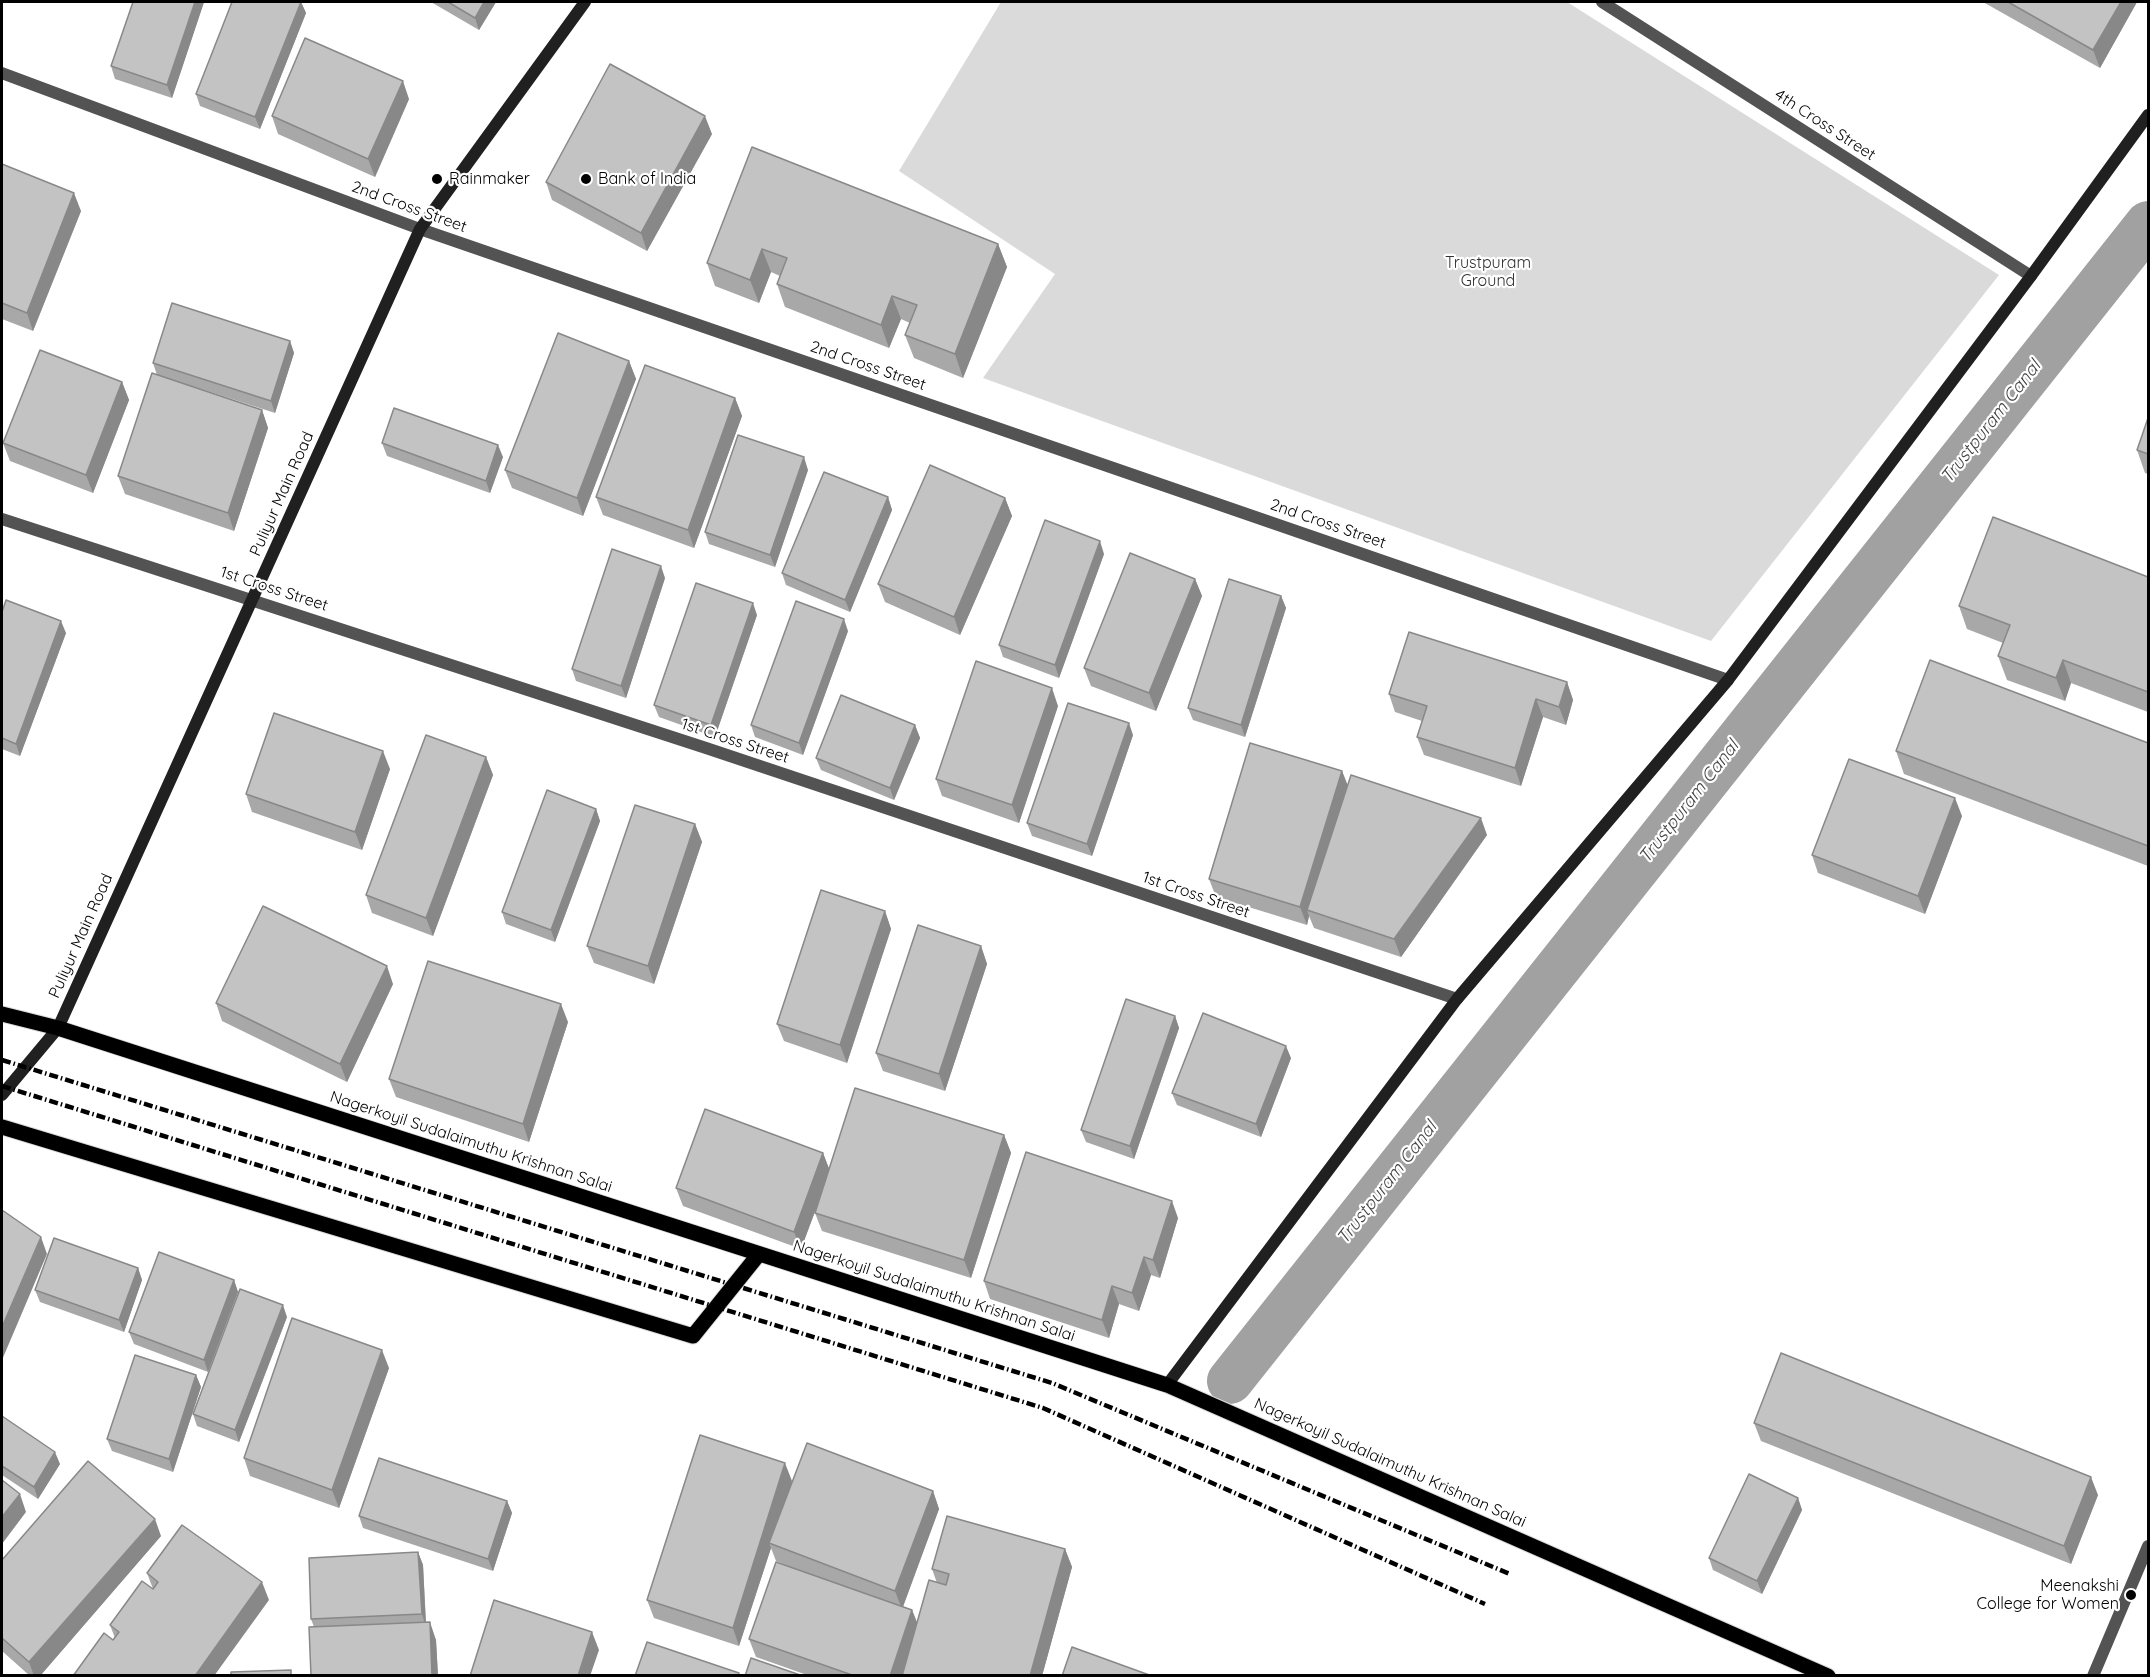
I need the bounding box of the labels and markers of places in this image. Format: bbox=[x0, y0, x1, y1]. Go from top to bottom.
place label: Rainmaker bbox=[449, 169, 530, 189]
place label: Bank of India bbox=[598, 169, 696, 189]
marker: Rainmaker bbox=[430, 172, 444, 186]
marker: Bank of India bbox=[579, 172, 593, 186]
place label: Meenakshi College for Women bbox=[1977, 1576, 2119, 1614]
marker: Meenakshi College for Women bbox=[2124, 1588, 2138, 1602]

